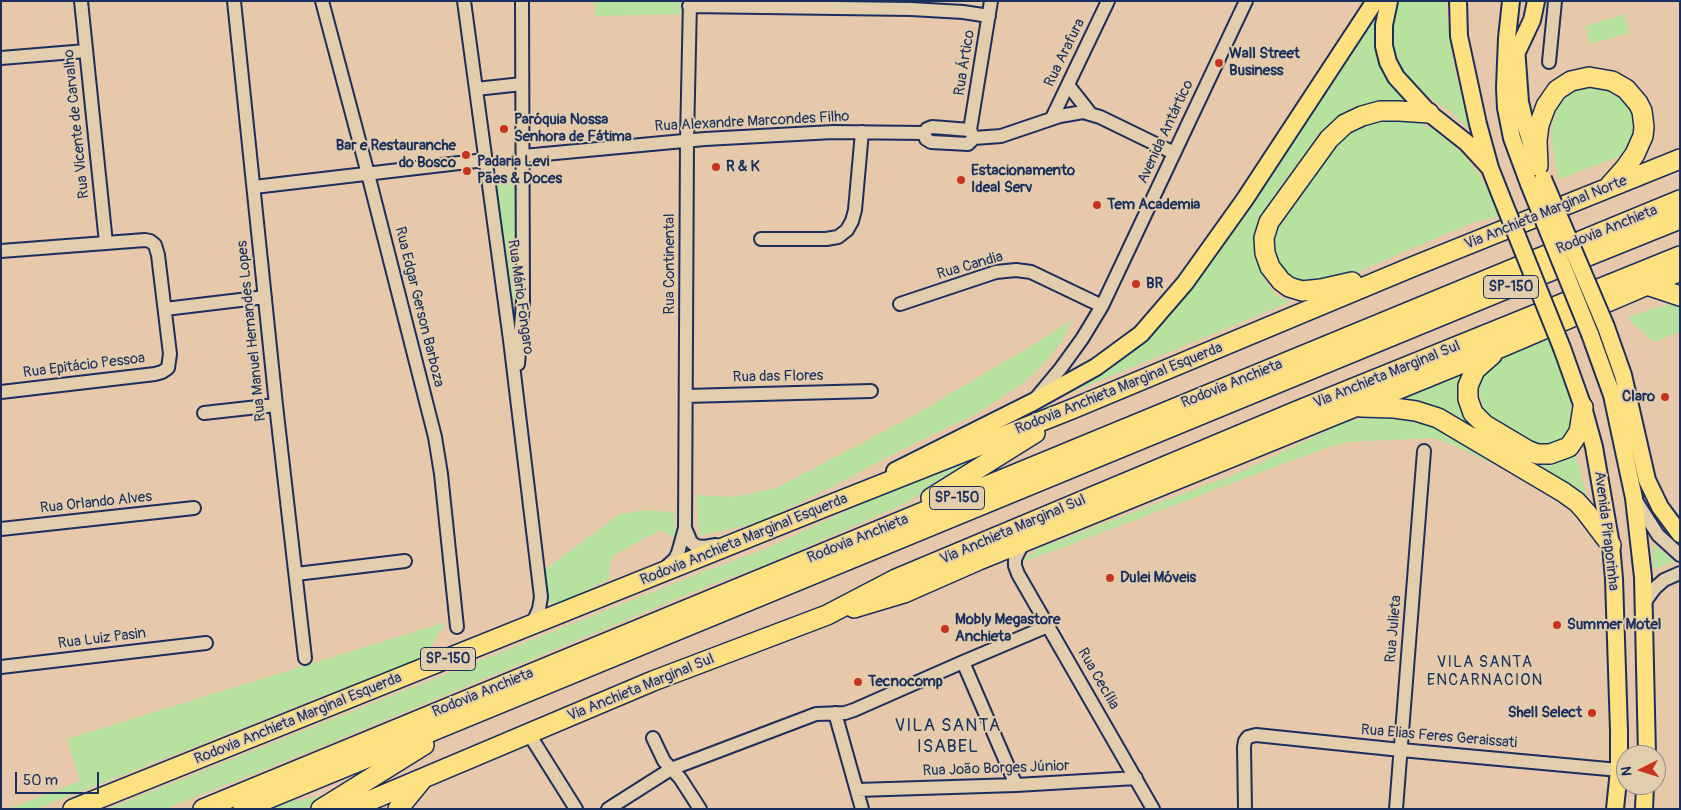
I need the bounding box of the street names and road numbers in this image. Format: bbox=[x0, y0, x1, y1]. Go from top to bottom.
street label: Rua Arafura bbox=[1041, 16, 1089, 90]
street label: Rua Ártico bbox=[951, 29, 979, 97]
street label: Rua Vicente de Carvalho bbox=[60, 48, 94, 200]
street label: Avenida Antártico bbox=[1134, 77, 1198, 187]
street label: Rua Alexandre Marcondes Filho bbox=[654, 108, 850, 136]
street label: Via Anchieta Marginal Norte bbox=[1462, 172, 1630, 254]
street label: Rodovia Anchieta bbox=[1554, 201, 1660, 259]
street label: Rua Continental bbox=[661, 213, 679, 315]
street label: Rua Edgar Gerson Barboza bbox=[390, 225, 448, 389]
street label: Rua Mário Fongaro bbox=[503, 238, 537, 356]
street label: Rua Manuel Hernandes Lopes bbox=[234, 240, 270, 422]
street label: Rua Candia bbox=[935, 248, 1005, 284]
road number: SP-150 bbox=[1484, 276, 1538, 298]
street label: Via Anchieta Marginal Sul bbox=[1311, 337, 1463, 413]
street label: Rodovia Anchieta Marginal Esquerda bbox=[1013, 339, 1225, 439]
street label: Rua Epitácio Pessoa bbox=[22, 350, 146, 382]
street label: Rodovia Anchieta bbox=[1179, 355, 1285, 413]
street label: Rua das Flores bbox=[733, 367, 823, 387]
street label: Avenida Piraporinha bbox=[1590, 470, 1622, 592]
road number: SP-150 bbox=[930, 486, 984, 509]
street label: Rua Orlando Alves bbox=[39, 488, 153, 518]
street label: Rodovia Anchieta Marginal Esquerda bbox=[638, 490, 850, 590]
street label: Via Anchieta Marginal Sul bbox=[937, 491, 1089, 569]
street label: Rodovia Anchieta bbox=[805, 510, 911, 568]
street label: Rua Julieta bbox=[1382, 594, 1406, 664]
street label: Rua Luiz Pasin bbox=[57, 625, 147, 653]
street label: Rua Cecília bbox=[1073, 645, 1123, 713]
road number: SP-150 bbox=[420, 648, 476, 671]
street label: Via Anchieta Marginal Sul bbox=[565, 650, 717, 726]
street label: Rodovia Anchieta bbox=[430, 664, 536, 722]
street label: Rodovia Anchieta Marginal Esquerda bbox=[192, 669, 404, 769]
street label: Rua Elias Feres Geraissati bbox=[1360, 721, 1518, 753]
street label: Rua João Borges Júnior bbox=[922, 757, 1070, 781]

